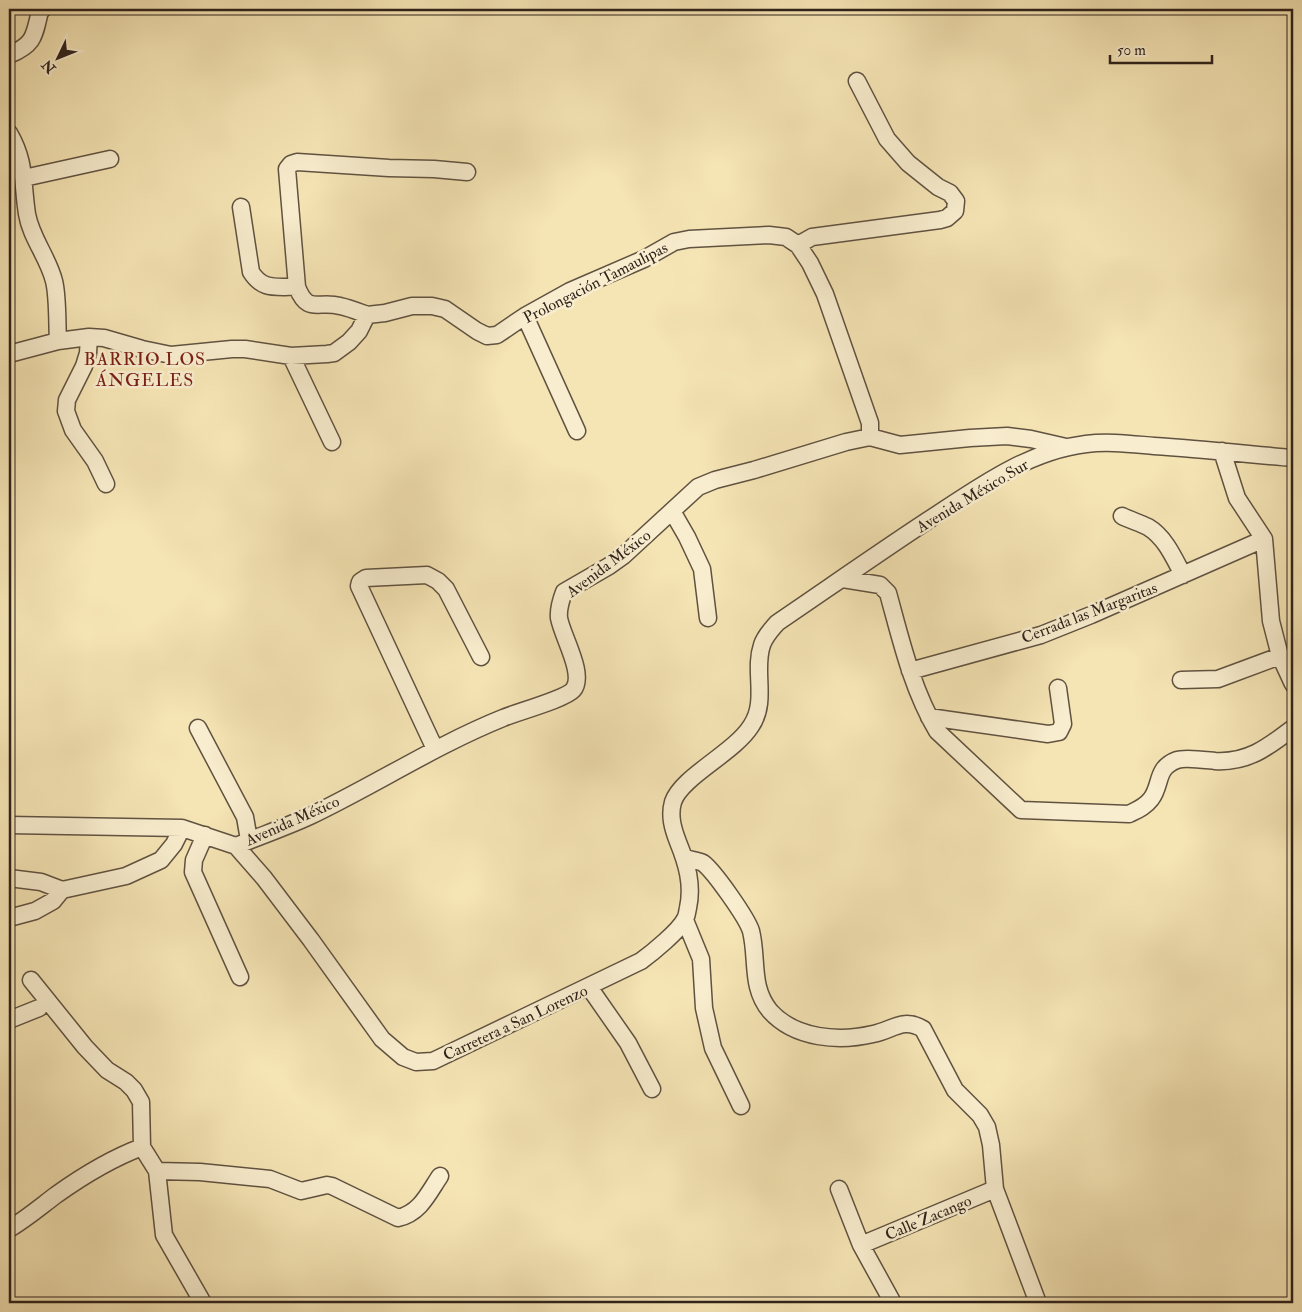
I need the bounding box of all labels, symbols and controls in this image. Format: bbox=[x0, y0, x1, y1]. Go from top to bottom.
north arrow bbox=[32, 32, 82, 82]
scale bar bbox=[1110, 32, 1212, 64]
text: 50 m bbox=[1117, 41, 1146, 60]
text: N bbox=[38, 56, 60, 78]
street label: Prolongación Tamaulipas bbox=[520, 238, 672, 329]
district label: BARRIO LOS ÁNGELES bbox=[84, 348, 206, 392]
street label: Avenida México Sur bbox=[912, 455, 1032, 538]
street label: Avenida México bbox=[562, 525, 655, 603]
street label: Cerrada las Margaritas bbox=[1019, 578, 1160, 648]
street label: Avenida México bbox=[241, 791, 343, 851]
street label: Carretera a San Lorenzo bbox=[440, 980, 591, 1065]
street label: Calle Zacango bbox=[882, 1191, 975, 1245]

